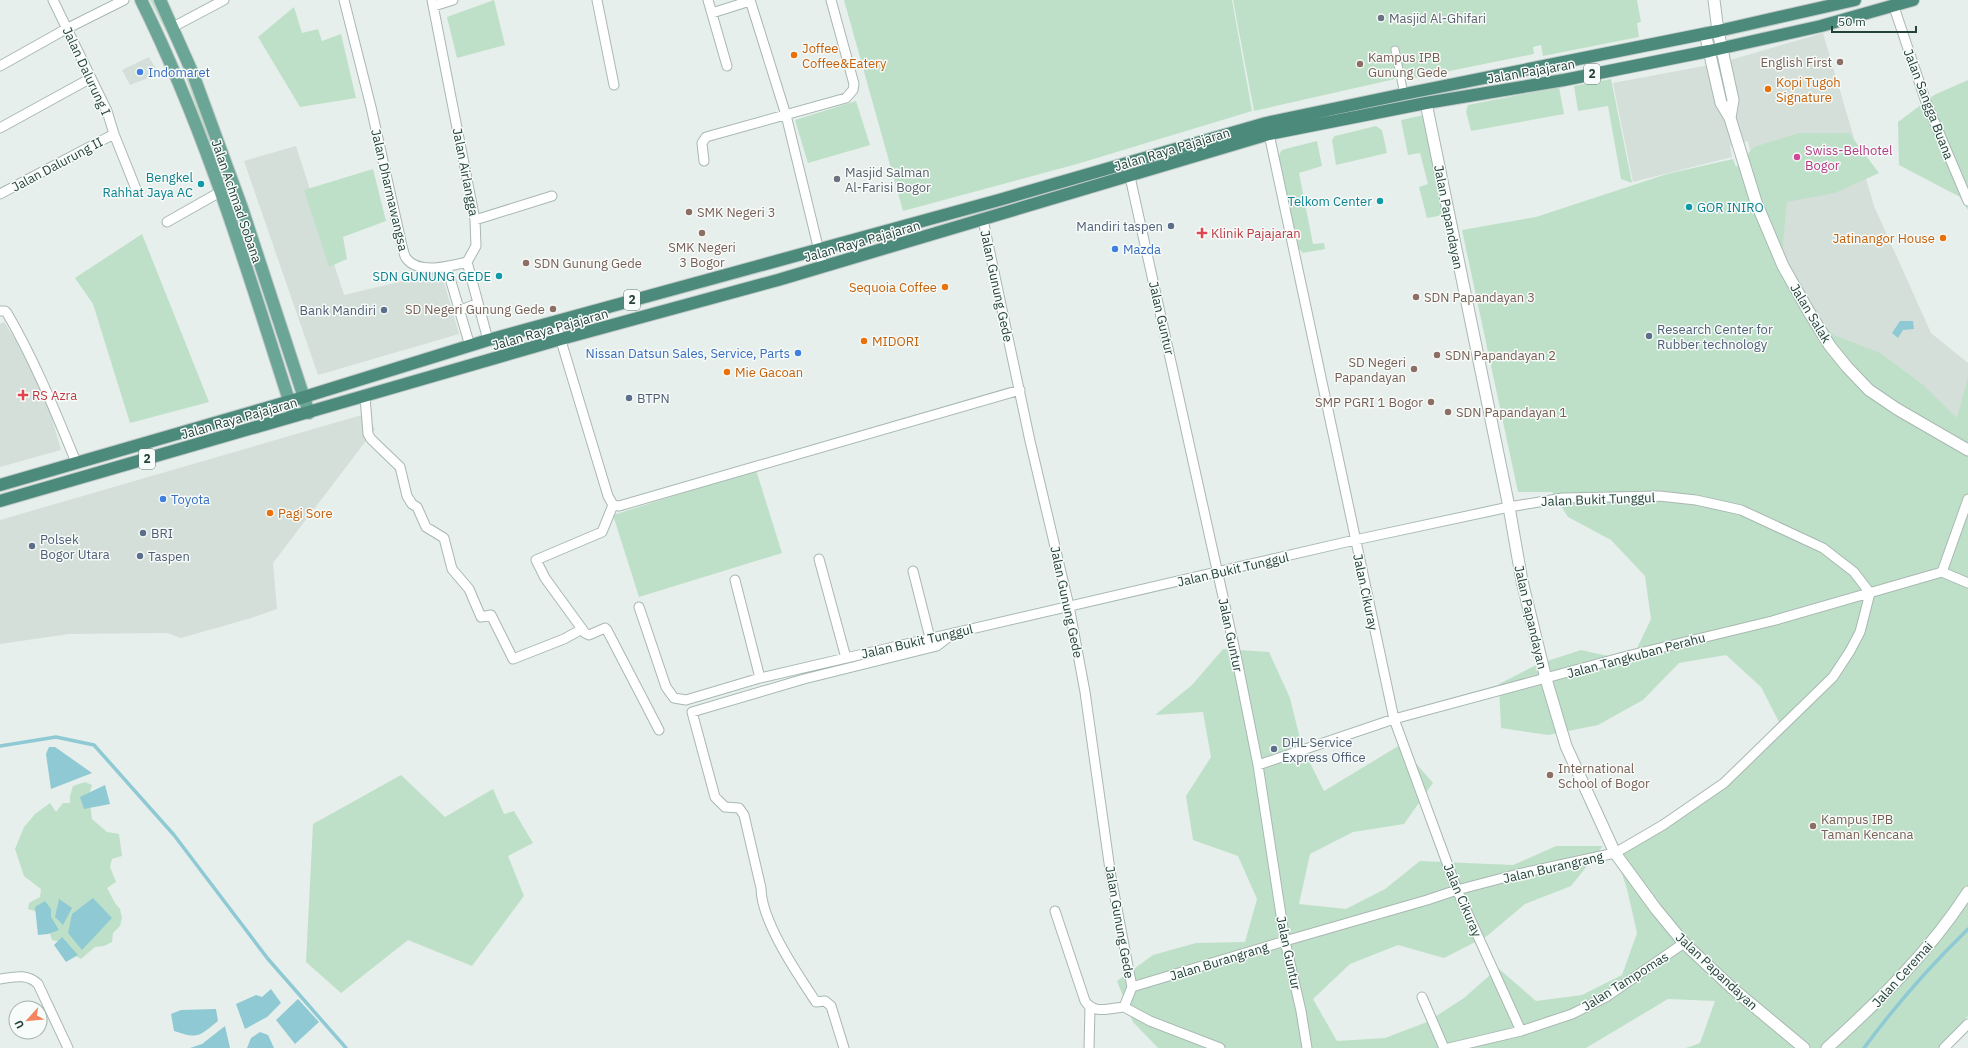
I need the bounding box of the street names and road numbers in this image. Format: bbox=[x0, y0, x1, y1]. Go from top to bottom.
street label: Jalan Dalurung I bbox=[59, 24, 114, 118]
street label: Jalan Sangga Buana bbox=[1900, 46, 1957, 162]
street label: Jalan Pajajaran bbox=[1486, 55, 1576, 88]
road number: 2 bbox=[1584, 64, 1600, 84]
street label: Jalan Raya Pajajaran bbox=[1112, 124, 1232, 175]
street label: Jalan Dharmawangsa bbox=[367, 127, 412, 253]
street label: Jalan Airlangga bbox=[449, 127, 482, 218]
street label: Jalan Dalurung II bbox=[9, 133, 106, 196]
street label: Jalan Achmad Sobana bbox=[207, 137, 266, 265]
street label: Jalan Papandayan bbox=[1430, 163, 1467, 271]
street label: Jalan Raya Pajajaran bbox=[802, 217, 922, 266]
street label: Jalan Gunung Gede bbox=[976, 229, 1017, 344]
street label: Jalan Guntur bbox=[1145, 280, 1178, 357]
street label: Jalan Salak bbox=[1786, 280, 1835, 346]
road number: 2 bbox=[624, 290, 640, 310]
street label: Jalan Raya Pajajaran bbox=[490, 305, 610, 354]
street label: Jalan Raya Pajajaran bbox=[179, 394, 299, 443]
road number: 2 bbox=[139, 449, 155, 469]
street label: Jalan Bukit Tunggul bbox=[1541, 489, 1656, 510]
street label: Jalan Gunung Gede bbox=[1046, 545, 1087, 660]
street label: Jalan Bukit Tunggul bbox=[1176, 548, 1291, 591]
street label: Jalan Cikuray bbox=[1349, 552, 1382, 633]
street label: Jalan Papandayan bbox=[1510, 564, 1551, 671]
street label: Jalan Guntur bbox=[1214, 597, 1247, 674]
street label: Jalan Bukit Tunggul bbox=[860, 620, 975, 663]
street label: Jalan Tangkuban Perahu bbox=[1565, 629, 1707, 682]
street label: Jalan Burangrang bbox=[1501, 848, 1605, 887]
street label: Jalan Cikuray bbox=[1439, 861, 1486, 940]
street label: Jalan Gunung Gede bbox=[1101, 865, 1138, 980]
street label: Jalan Guntur bbox=[1272, 915, 1305, 992]
street label: Jalan Papandayan bbox=[1672, 929, 1761, 1014]
street label: Jalan Burangrang bbox=[1168, 938, 1271, 985]
street label: Jalan Ceremai bbox=[1868, 938, 1936, 1011]
street label: Jalan Tampomas bbox=[1579, 948, 1672, 1015]

